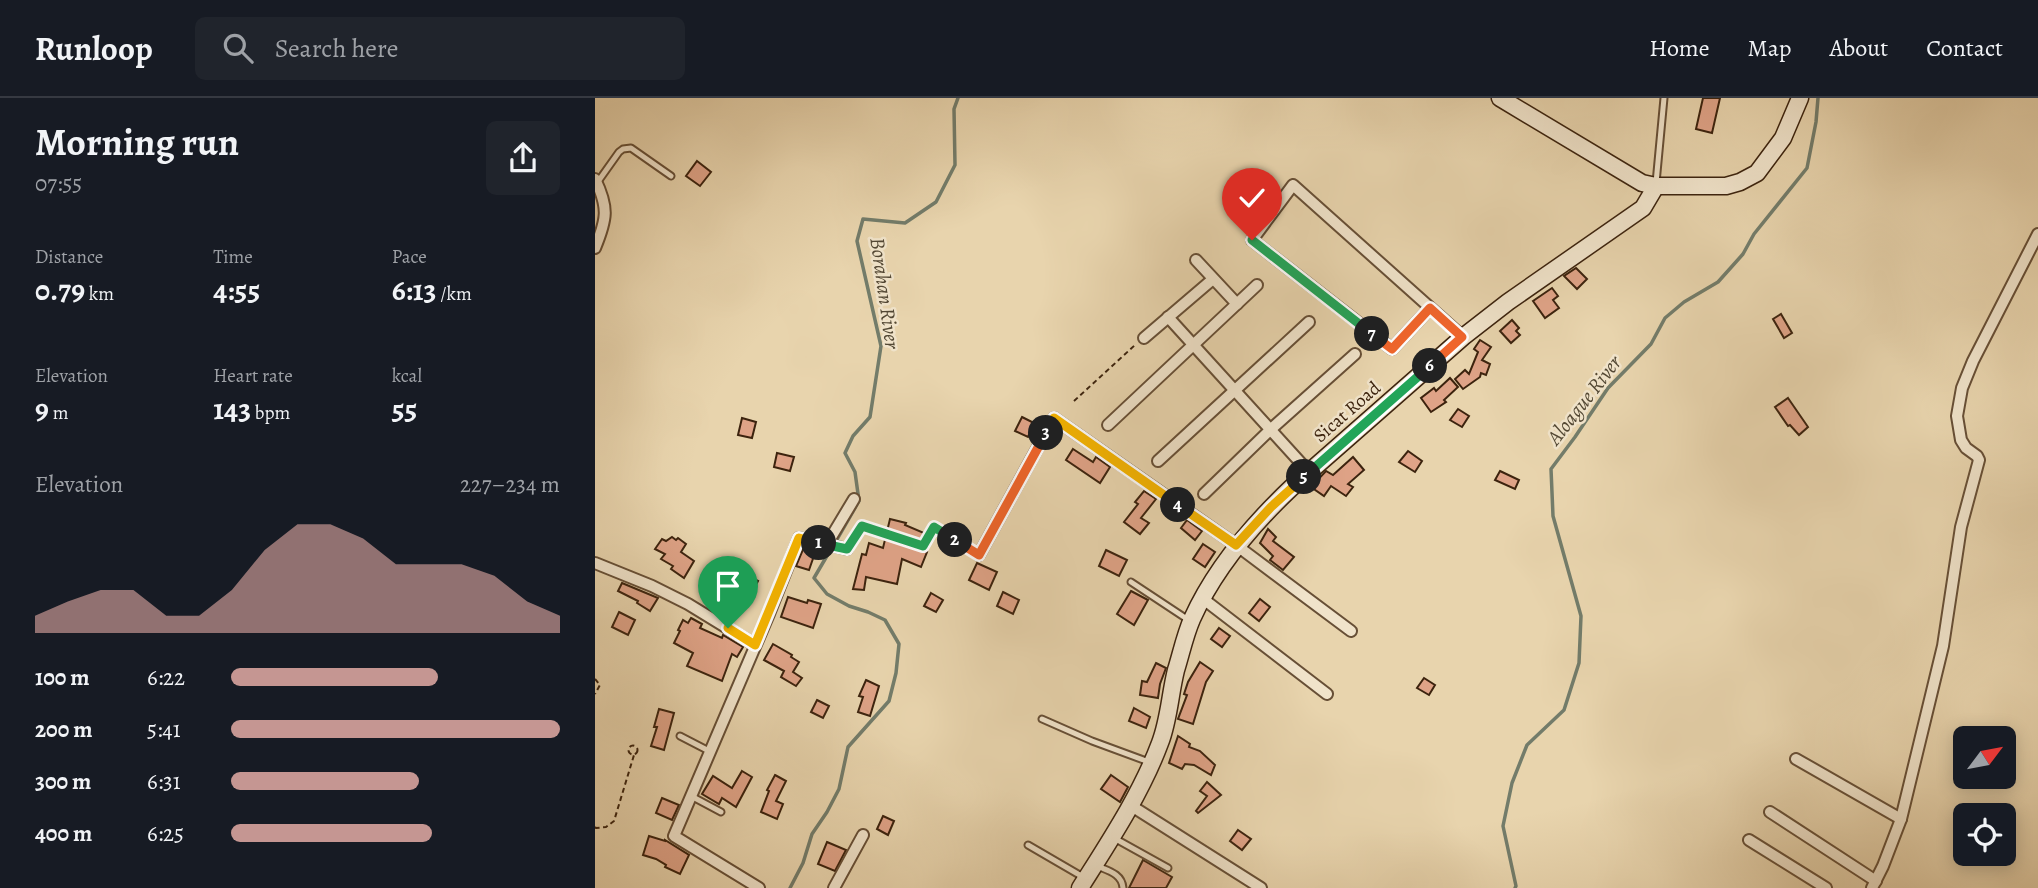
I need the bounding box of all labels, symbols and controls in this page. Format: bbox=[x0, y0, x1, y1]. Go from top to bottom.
search box bbox=[195, 17, 685, 80]
text: Runloop bbox=[35, 26, 153, 71]
icon: search bbox=[219, 29, 257, 67]
text: Search here bbox=[275, 31, 398, 66]
text: Home bbox=[1649, 32, 1710, 64]
text: Map bbox=[1748, 32, 1792, 64]
text: About bbox=[1830, 32, 1888, 64]
text: Contact bbox=[1926, 32, 2003, 64]
text: Morning run bbox=[35, 116, 239, 168]
button: share bbox=[486, 121, 560, 195]
text: 07:55 bbox=[35, 168, 82, 199]
pin bbox=[1222, 168, 1282, 240]
icon: check bbox=[1233, 179, 1271, 217]
water label: Borahan River bbox=[863, 236, 907, 351]
text: Distance bbox=[35, 244, 103, 270]
text: Time bbox=[213, 244, 253, 270]
text: Pace bbox=[392, 244, 427, 270]
text: 0.79 bbox=[35, 270, 85, 310]
text: 4:55 bbox=[213, 270, 260, 310]
text: 6:13 bbox=[392, 270, 436, 310]
text: km bbox=[85, 281, 114, 307]
text: /km bbox=[436, 281, 472, 307]
pin: 7 bbox=[1355, 316, 1389, 352]
text: 7 bbox=[1367, 320, 1376, 346]
pin: 6 bbox=[1413, 348, 1447, 384]
water label: Aloague River bbox=[1540, 349, 1628, 451]
text: 6 bbox=[1425, 352, 1434, 378]
text: Elevation bbox=[35, 363, 108, 389]
text: Heart rate bbox=[213, 363, 293, 389]
text: kcal bbox=[392, 363, 422, 389]
street label: Sicat Road bbox=[1308, 375, 1387, 449]
text: 9 bbox=[35, 389, 49, 429]
text: 143 bbox=[213, 389, 251, 429]
text: 55 bbox=[392, 389, 417, 429]
text: m bbox=[49, 400, 68, 426]
text: bpm bbox=[251, 400, 290, 426]
pin: 3 bbox=[1029, 416, 1063, 450]
text: 3 bbox=[1041, 419, 1050, 445]
pin: 5 bbox=[1287, 460, 1321, 494]
text: 5 bbox=[1299, 463, 1308, 489]
text: Elevation bbox=[35, 469, 123, 500]
text: 227–234 m bbox=[460, 469, 560, 500]
pin: 4 bbox=[1161, 488, 1195, 522]
text: 4 bbox=[1173, 491, 1182, 517]
pin: 2 bbox=[937, 522, 973, 558]
pin: 1 bbox=[801, 526, 837, 560]
text: 2 bbox=[950, 526, 959, 552]
text: 1 bbox=[815, 529, 822, 555]
pin bbox=[698, 556, 758, 628]
icon: arrive bbox=[709, 567, 747, 605]
text: 100 m bbox=[35, 662, 90, 693]
text: 6:22 bbox=[147, 662, 185, 693]
text: 200 m bbox=[35, 714, 93, 745]
text: 5:41 bbox=[147, 714, 181, 745]
north arrow bbox=[1953, 726, 2016, 789]
map controls bbox=[1953, 726, 2016, 866]
text: 300 m bbox=[35, 766, 91, 797]
text: 6:31 bbox=[147, 766, 181, 797]
button: locate bbox=[1953, 803, 2016, 866]
text: 400 m bbox=[35, 818, 92, 849]
text: 6:25 bbox=[147, 818, 184, 849]

